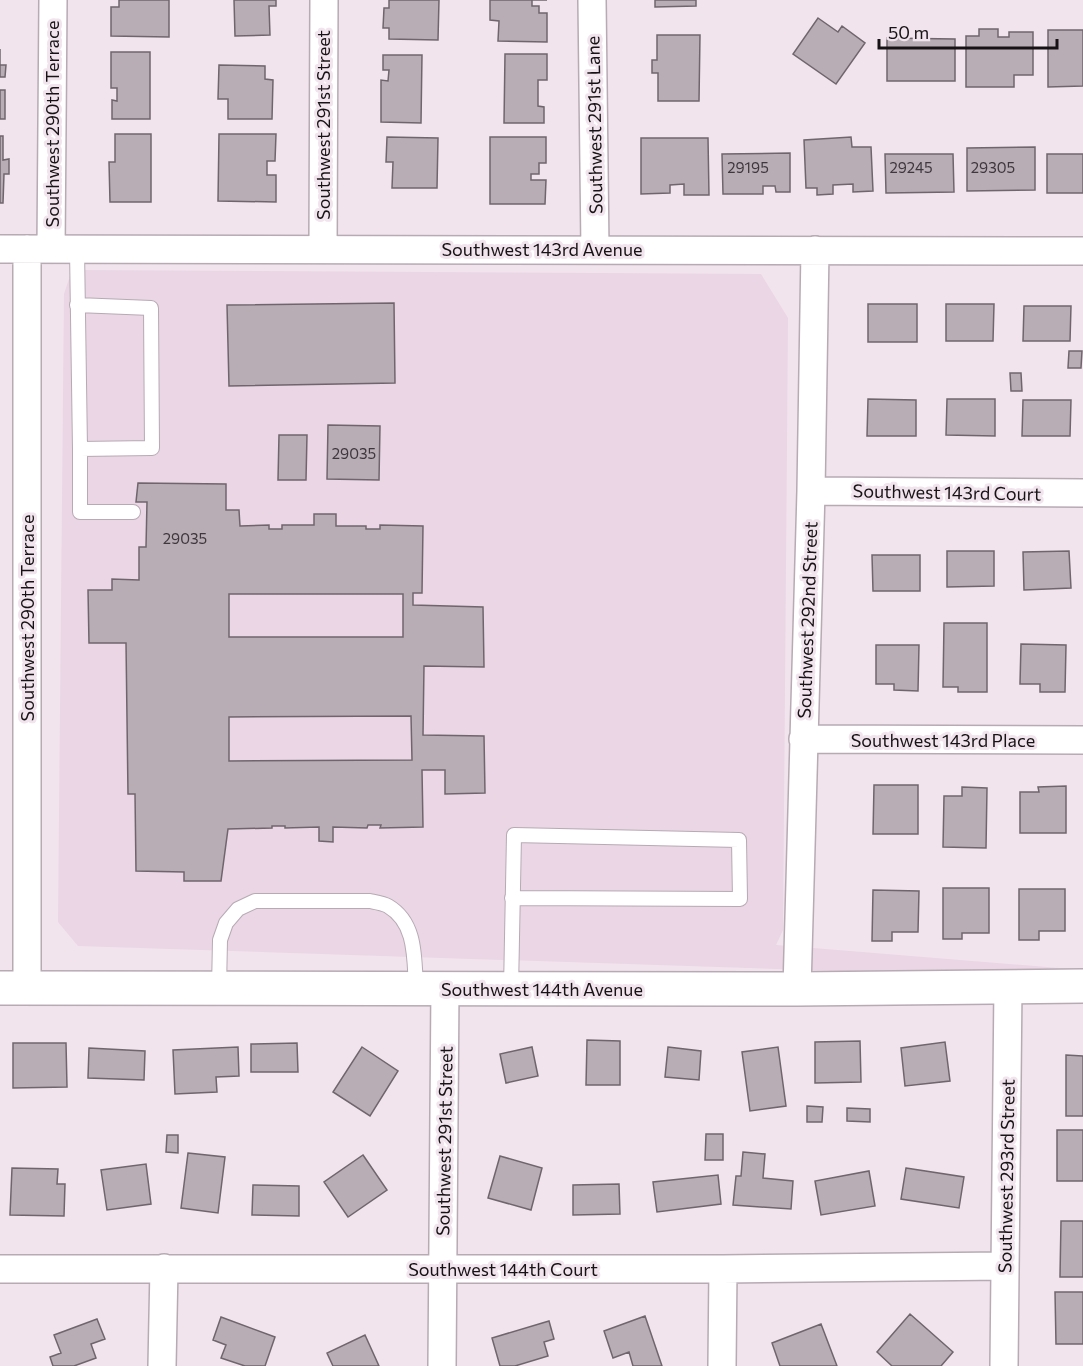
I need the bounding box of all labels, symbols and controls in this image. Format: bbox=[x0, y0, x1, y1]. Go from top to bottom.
scale bar bbox=[879, 12, 1058, 50]
street label: Southwest 290th Terrace bbox=[41, 21, 63, 227]
text: 50 m bbox=[888, 21, 929, 43]
street label: Southwest 291st Street bbox=[312, 30, 334, 220]
street label: Southwest 291st Lane bbox=[581, 36, 607, 214]
house number: 29195 bbox=[727, 158, 769, 176]
house number: 29245 bbox=[889, 158, 933, 176]
house number: 29305 bbox=[971, 158, 1015, 176]
street label: Southwest 143rd Avenue bbox=[442, 238, 642, 260]
house number: 29035 bbox=[332, 444, 376, 462]
street label: Southwest 143rd Court bbox=[853, 479, 1041, 505]
street label: Southwest 290th Terrace bbox=[16, 515, 38, 721]
street label: Southwest 292nd Street bbox=[793, 521, 821, 719]
house number: 29035 bbox=[163, 529, 207, 547]
street label: Southwest 143rd Place bbox=[851, 729, 1035, 751]
street label: Southwest 144th Avenue bbox=[441, 978, 643, 1000]
street label: Southwest 291st Street bbox=[431, 1046, 457, 1236]
street label: Southwest 293rd Street bbox=[993, 1079, 1019, 1273]
street label: Southwest 144th Court bbox=[408, 1258, 598, 1280]

